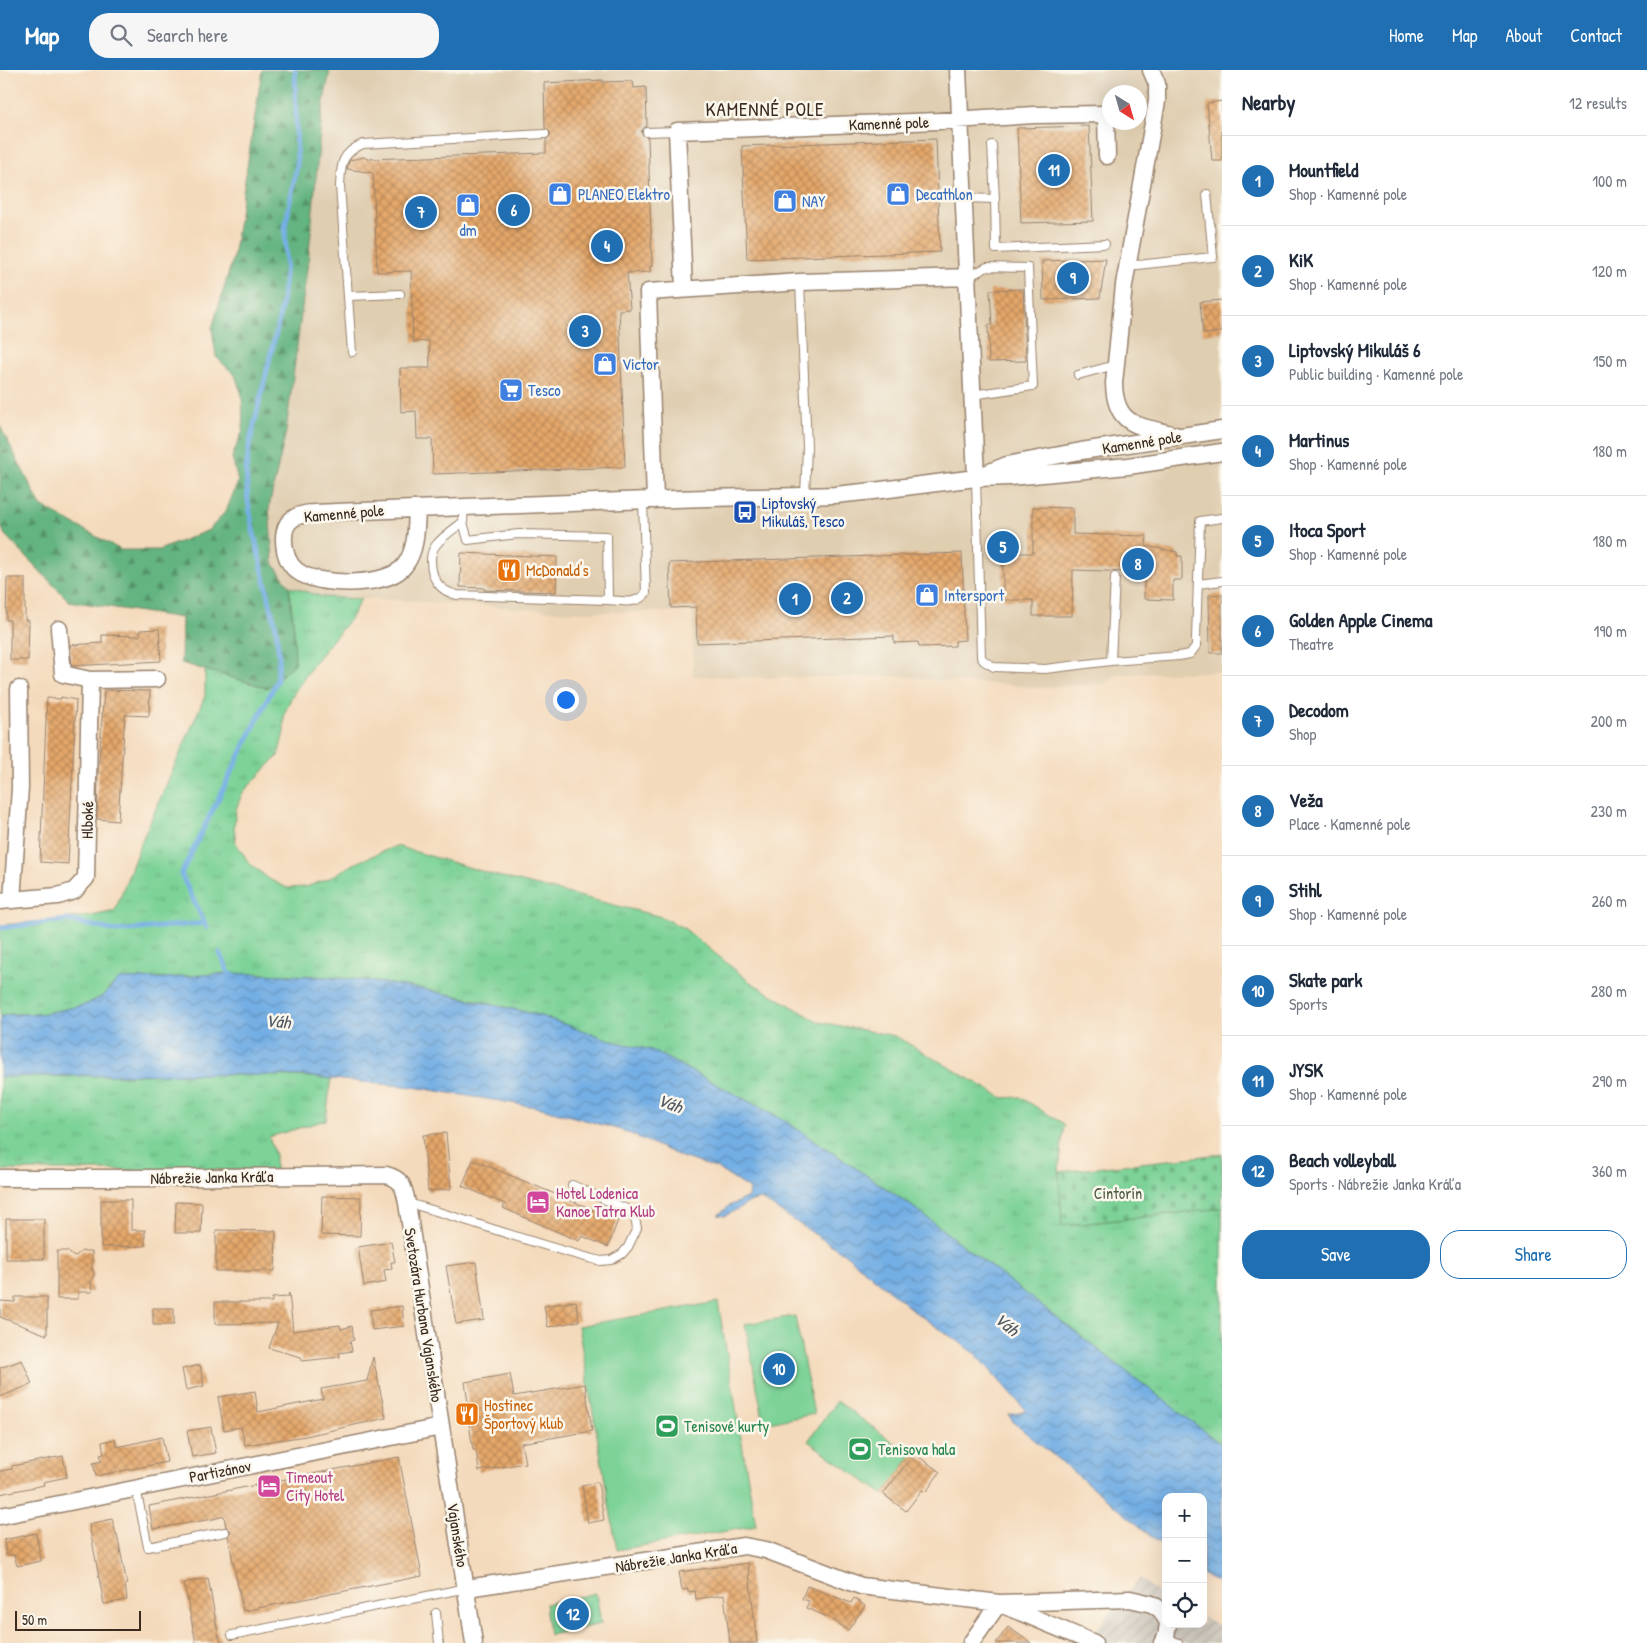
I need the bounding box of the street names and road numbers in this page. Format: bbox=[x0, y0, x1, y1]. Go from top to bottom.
street label: Kamenné pole bbox=[848, 111, 930, 135]
street label: Kamenné pole bbox=[1101, 425, 1184, 459]
street label: Kamenné pole bbox=[303, 498, 386, 527]
street label: Hlboké bbox=[76, 800, 98, 839]
street label: Nábrežie Janka Kráľa bbox=[150, 1165, 274, 1189]
street label: Svetozára Hurbana Vajanského bbox=[399, 1226, 449, 1404]
street label: Partizánov bbox=[187, 1454, 253, 1488]
street label: Vajanského bbox=[442, 1501, 474, 1569]
street label: Nábrežie Janka Kráľa bbox=[613, 1537, 739, 1577]

